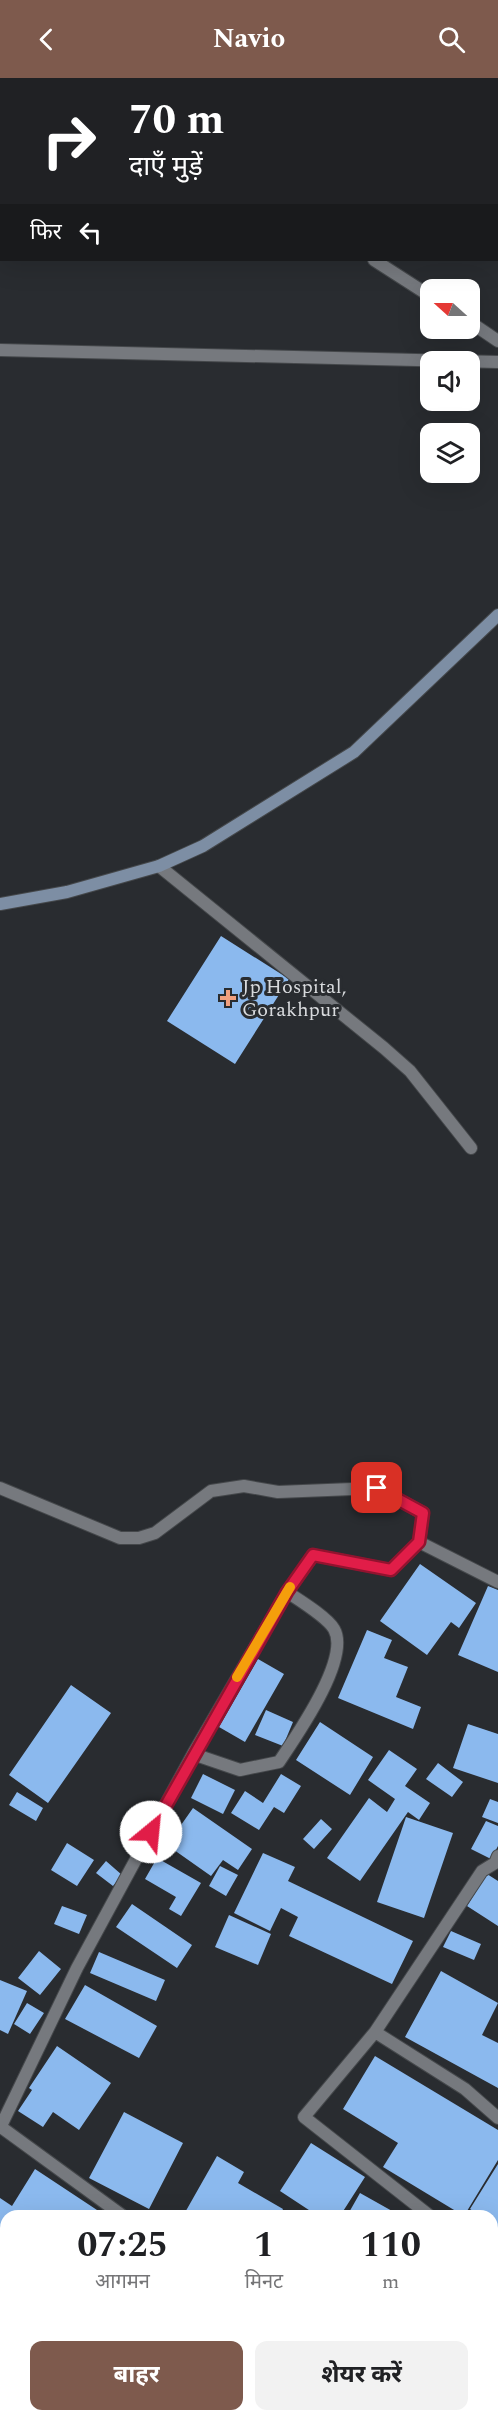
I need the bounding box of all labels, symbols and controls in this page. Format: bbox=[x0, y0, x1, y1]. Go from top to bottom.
text: Navio bbox=[213, 18, 285, 60]
icon: back bbox=[30, 23, 63, 56]
icon: search bbox=[435, 23, 468, 56]
text: 70 m bbox=[129, 89, 224, 152]
icon: right bbox=[30, 102, 108, 180]
text: दाएँ मुड़ें bbox=[129, 146, 203, 188]
text: फिर bbox=[30, 216, 62, 249]
icon: left bbox=[74, 216, 107, 249]
north arrow bbox=[420, 279, 480, 339]
map controls bbox=[420, 279, 480, 483]
button: sound bbox=[420, 351, 480, 411]
button: layers bbox=[420, 423, 480, 483]
place label: Jp Hospital, Gorakhpur bbox=[242, 972, 347, 1025]
marker: Jp Hospital, Gorakhpur bbox=[219, 989, 237, 1007]
pin bbox=[351, 1462, 402, 1513]
icon: arrive bbox=[360, 1471, 393, 1504]
position arrow bbox=[119, 1800, 183, 1864]
text: 07:25 bbox=[77, 2218, 168, 2273]
text: 1 bbox=[254, 2218, 274, 2273]
text: 110 bbox=[360, 2218, 421, 2273]
text: आगमन bbox=[95, 2267, 150, 2297]
text: मिनट bbox=[245, 2267, 283, 2297]
text: m bbox=[382, 2267, 399, 2297]
button: बाहर bbox=[30, 2341, 243, 2410]
button: शेयर करें bbox=[255, 2341, 468, 2410]

